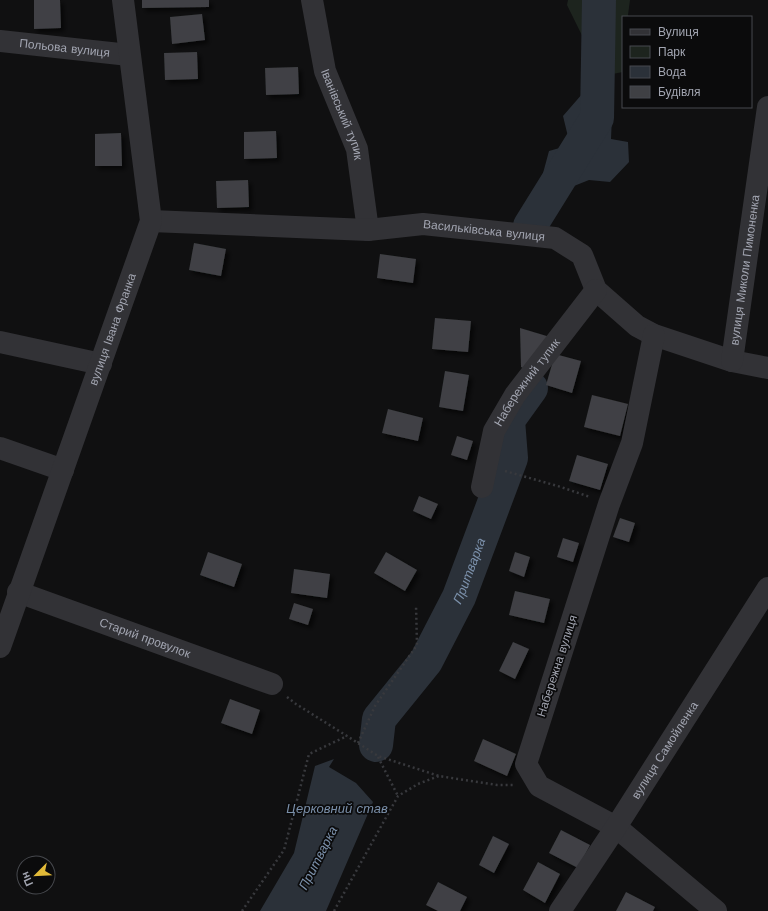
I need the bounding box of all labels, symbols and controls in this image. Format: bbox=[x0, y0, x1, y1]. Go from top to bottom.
legend bbox=[622, 16, 752, 108]
text: Вулиця bbox=[658, 25, 699, 39]
street label: Польова вулиця bbox=[19, 36, 111, 60]
text: Парк bbox=[658, 45, 686, 59]
text: Вода bbox=[658, 65, 686, 79]
street label: Іванівський тупик bbox=[318, 67, 366, 162]
text: Будівля bbox=[658, 85, 700, 99]
street label: вулиця Миколи Пимоненка bbox=[727, 193, 763, 346]
street label: Васильківська вулиця bbox=[423, 217, 546, 244]
street label: вулиця Івана Франка bbox=[86, 271, 139, 387]
street label: Набережний тупик bbox=[491, 335, 563, 429]
water label: Притварка bbox=[449, 536, 488, 606]
street label: Набережна вулиця bbox=[534, 613, 580, 719]
street label: Старий провулок bbox=[98, 615, 193, 661]
street label: вулиця Самойленка bbox=[629, 699, 701, 802]
water label: Церковний став bbox=[286, 801, 388, 816]
water label: Притварка bbox=[296, 824, 340, 892]
north arrow bbox=[16, 855, 56, 895]
text: Пн bbox=[18, 870, 36, 888]

